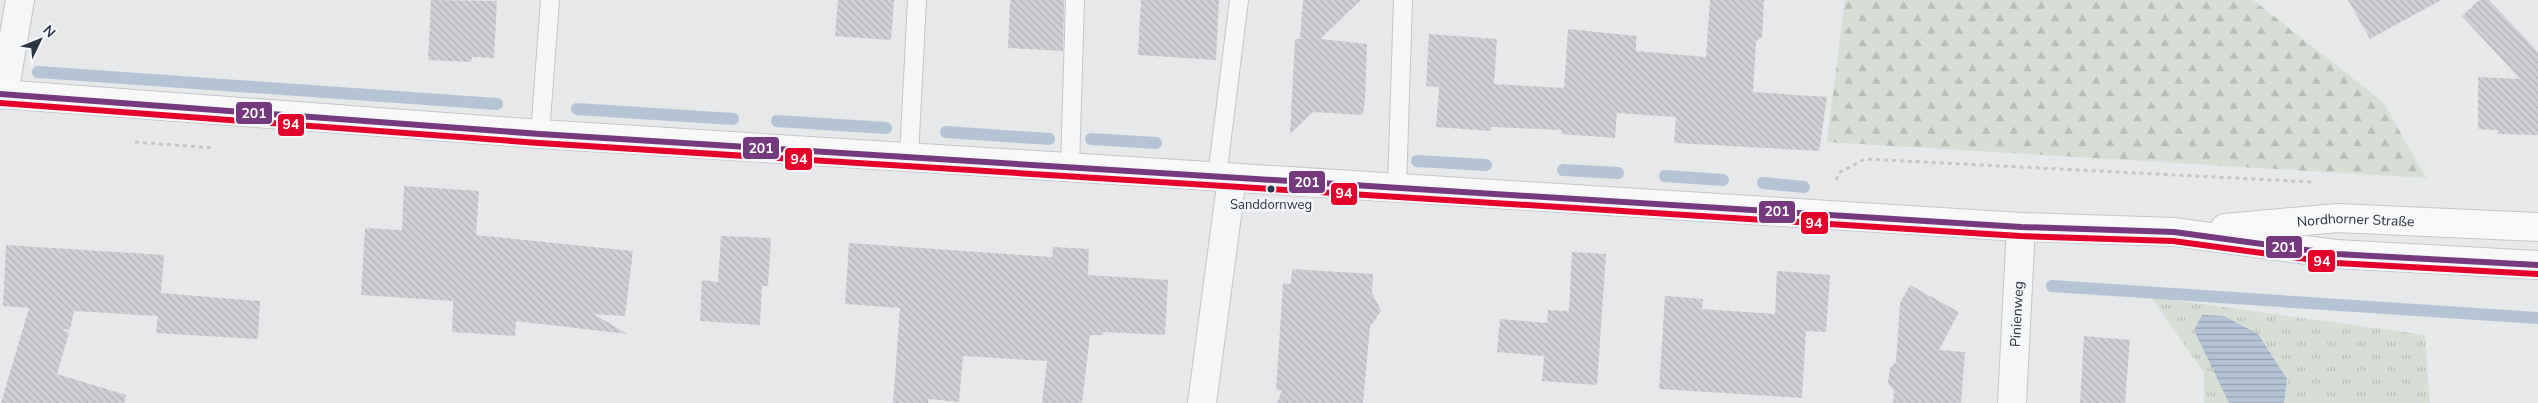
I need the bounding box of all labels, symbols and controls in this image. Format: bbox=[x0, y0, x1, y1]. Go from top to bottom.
north arrow bbox=[15, 15, 65, 65]
text: N bbox=[39, 21, 60, 42]
line badge: 201 bbox=[235, 101, 273, 125]
text: 201 bbox=[241, 104, 267, 123]
line badge: 94 bbox=[277, 113, 305, 137]
text: 94 bbox=[283, 115, 300, 134]
line badge: 201 bbox=[742, 136, 780, 160]
text: 201 bbox=[748, 139, 774, 158]
line badge: 94 bbox=[784, 147, 813, 171]
text: 94 bbox=[791, 150, 808, 169]
line badge: 201 bbox=[1288, 170, 1326, 194]
text: 201 bbox=[1294, 173, 1320, 192]
line badge: 94 bbox=[1330, 182, 1358, 206]
marker: Sanddornweg bbox=[1266, 184, 1276, 194]
text: 94 bbox=[1336, 184, 1353, 203]
place label: Sanddornweg bbox=[1230, 196, 1312, 214]
line badge: 201 bbox=[1758, 200, 1796, 224]
text: 201 bbox=[1764, 202, 1790, 221]
street label: Nordhorner Straße bbox=[2296, 209, 2415, 232]
line badge: 94 bbox=[1800, 211, 1829, 235]
text: 94 bbox=[1806, 214, 1823, 233]
line badge: 201 bbox=[2265, 235, 2303, 259]
text: 201 bbox=[2271, 238, 2297, 257]
line badge: 94 bbox=[2307, 249, 2336, 273]
text: 94 bbox=[2314, 252, 2331, 271]
street label: Pinienweg bbox=[2006, 281, 2028, 348]

